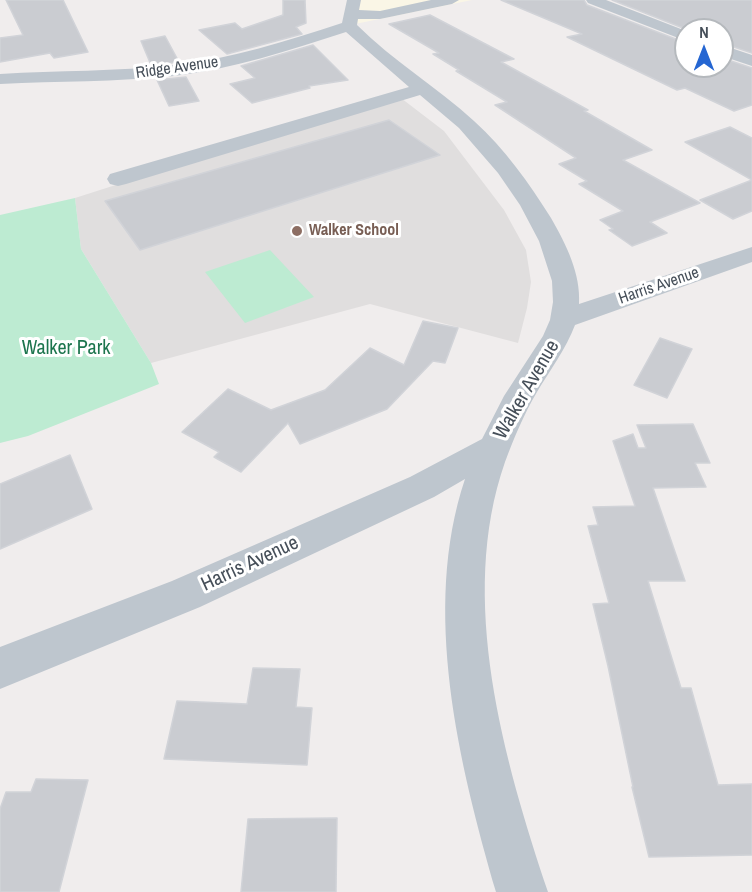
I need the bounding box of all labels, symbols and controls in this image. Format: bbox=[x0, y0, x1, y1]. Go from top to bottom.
north arrow bbox=[674, 18, 734, 78]
text: N bbox=[699, 21, 709, 43]
street label: Ridge Avenue bbox=[135, 53, 219, 83]
place label: Walker School bbox=[309, 221, 399, 241]
marker: Walker School bbox=[290, 224, 304, 238]
street label: Harris Avenue bbox=[616, 263, 702, 309]
street label: Walker Avenue bbox=[489, 336, 565, 444]
park label: Walker Park bbox=[22, 337, 110, 361]
street label: Harris Avenue bbox=[198, 531, 302, 597]

